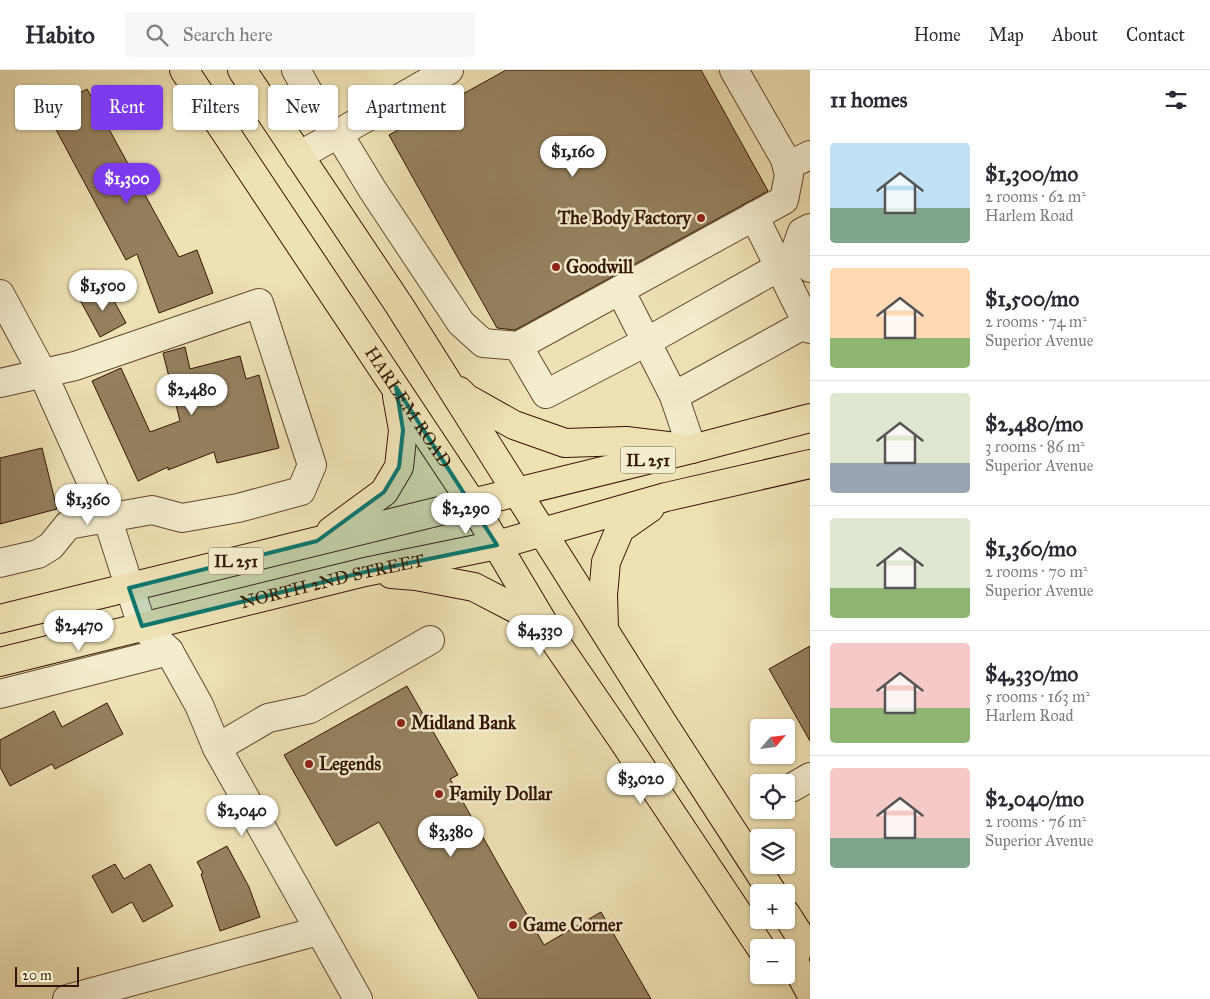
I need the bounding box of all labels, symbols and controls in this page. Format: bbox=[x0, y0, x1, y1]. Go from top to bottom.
search box bbox=[125, 12, 475, 57]
text: Habito bbox=[25, 20, 95, 50]
icon: search bbox=[143, 21, 171, 49]
text: Search here bbox=[183, 23, 273, 46]
text: Home bbox=[914, 24, 961, 46]
text: Map bbox=[989, 24, 1024, 46]
text: About bbox=[1052, 24, 1098, 46]
text: Contact bbox=[1126, 24, 1185, 46]
chip: Buy bbox=[15, 85, 81, 130]
chip: Rent bbox=[91, 85, 163, 130]
chip: Filters bbox=[173, 85, 258, 130]
chip: New bbox=[268, 85, 338, 130]
chip: Apartment bbox=[348, 85, 464, 130]
icon: filters bbox=[1162, 86, 1190, 114]
text: 11 homes bbox=[830, 87, 907, 113]
pin: $1,160 bbox=[532, 136, 614, 178]
text: $1,160 bbox=[551, 142, 595, 161]
text: $1,300/mo bbox=[985, 161, 1078, 187]
pin: $1,300 bbox=[86, 162, 168, 205]
icon: home bbox=[870, 163, 930, 223]
text: $1,300 bbox=[104, 169, 150, 188]
text: 2 rooms · 62 m² bbox=[985, 187, 1086, 206]
text: Harlem Road bbox=[985, 206, 1073, 225]
place label: The Body Factory bbox=[557, 207, 693, 230]
marker: The Body Factory bbox=[695, 212, 707, 224]
place label: Goodwill bbox=[566, 256, 634, 278]
marker: Goodwill bbox=[550, 261, 562, 273]
pin: $1,500 bbox=[62, 270, 144, 312]
text: $1,500 bbox=[80, 276, 126, 295]
text: $1,500/mo bbox=[985, 286, 1079, 312]
icon: home bbox=[870, 288, 930, 348]
text: 2 rooms · 74 m² bbox=[985, 312, 1087, 331]
text: Superior Avenue bbox=[985, 331, 1093, 350]
street label: HARLEM ROAD bbox=[360, 342, 457, 472]
pin: $2,480 bbox=[151, 374, 233, 416]
text: $2,480 bbox=[168, 380, 217, 399]
text: $2,480/mo bbox=[985, 411, 1083, 437]
icon: home bbox=[870, 413, 930, 473]
text: 3 rooms · 86 m² bbox=[985, 437, 1085, 456]
road number: IL 251 bbox=[620, 446, 676, 474]
text: Superior Avenue bbox=[985, 456, 1093, 475]
pin: $1,360 bbox=[47, 484, 129, 526]
text: $1,360 bbox=[66, 490, 110, 509]
pin: $2,290 bbox=[425, 492, 507, 535]
text: $2,290 bbox=[442, 499, 490, 518]
text: $1,360/mo bbox=[985, 536, 1077, 562]
icon: home bbox=[870, 538, 930, 598]
road number: IL 251 bbox=[208, 548, 264, 574]
street label: NORTH 2ND STREET bbox=[238, 549, 426, 613]
text: 2 rooms · 70 m² bbox=[985, 562, 1088, 581]
text: Superior Avenue bbox=[985, 581, 1093, 600]
pin: $2,470 bbox=[38, 610, 120, 652]
pin: $4,330 bbox=[499, 614, 581, 657]
text: $2,470 bbox=[55, 616, 103, 635]
text: $4,330 bbox=[517, 621, 563, 640]
text: $4,330/mo bbox=[985, 661, 1078, 687]
icon: home bbox=[870, 663, 930, 723]
text: 5 rooms · 163 m² bbox=[985, 687, 1090, 706]
text: Harlem Road bbox=[985, 706, 1073, 725]
place label: Midland Bank bbox=[411, 712, 517, 734]
marker: Midland Bank bbox=[395, 717, 407, 729]
north arrow bbox=[750, 719, 795, 764]
map controls bbox=[750, 719, 795, 984]
place label: Legends bbox=[319, 753, 381, 776]
marker: Legends bbox=[303, 758, 315, 770]
pin: $3,020 bbox=[600, 762, 682, 805]
text: $3,020 bbox=[618, 769, 664, 788]
button: locate bbox=[750, 774, 795, 819]
place label: Family Dollar bbox=[449, 783, 554, 806]
text: $2,040/mo bbox=[985, 786, 1084, 812]
marker: Family Dollar bbox=[433, 788, 445, 800]
icon: home bbox=[870, 788, 930, 848]
pin: $2,040 bbox=[201, 794, 283, 837]
text: $2,040 bbox=[217, 801, 267, 820]
text: 2 rooms · 76 m² bbox=[985, 812, 1086, 831]
pin: $3,380 bbox=[410, 816, 492, 858]
text: $3,380 bbox=[429, 822, 473, 841]
button: layers bbox=[750, 829, 795, 874]
text: Superior Avenue bbox=[985, 831, 1093, 850]
button: + bbox=[750, 884, 795, 929]
place label: Game Corner bbox=[523, 914, 624, 936]
marker: Game Corner bbox=[507, 919, 519, 931]
button: − bbox=[750, 939, 795, 984]
scale bar bbox=[15, 964, 79, 987]
text: 20 m bbox=[22, 967, 52, 984]

